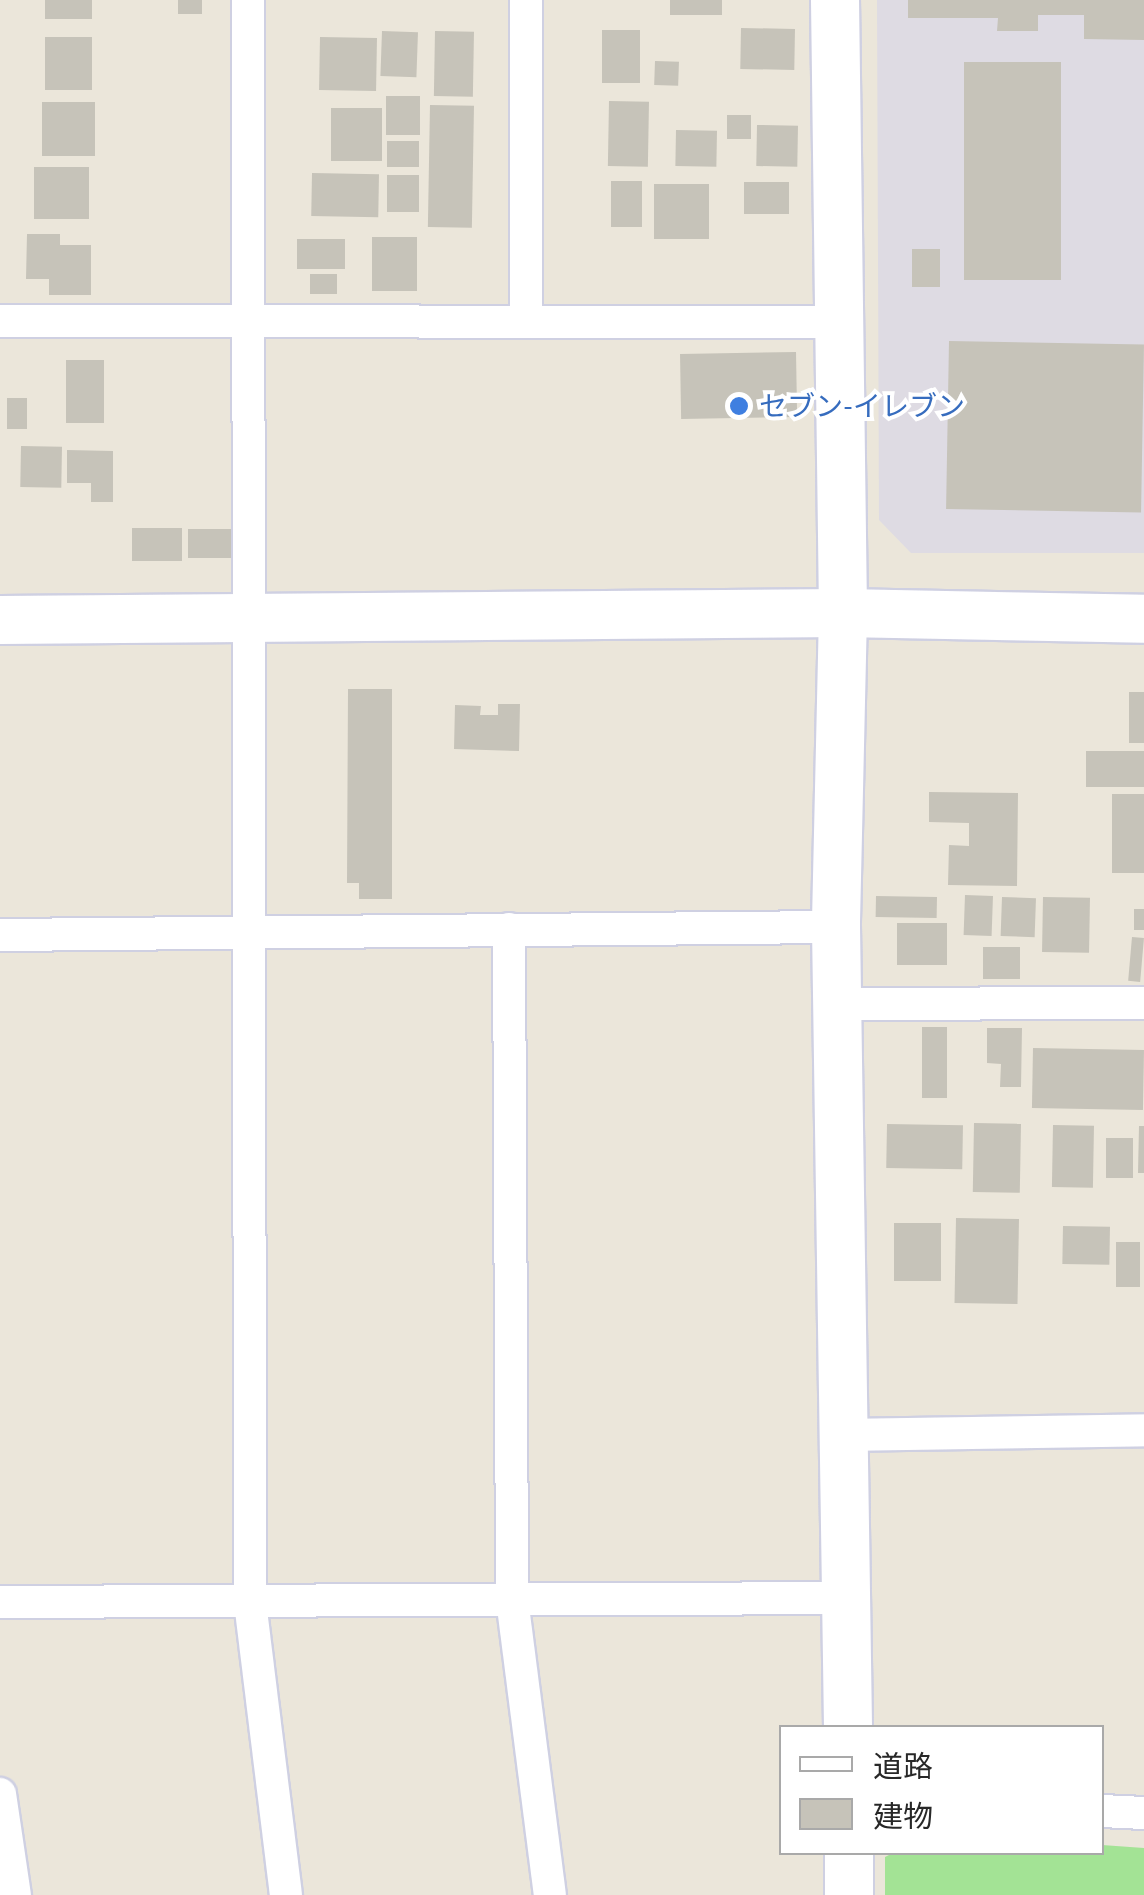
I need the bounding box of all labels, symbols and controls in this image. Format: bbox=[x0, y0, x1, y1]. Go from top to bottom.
place label: セブン-イレブン bbox=[759, 389, 965, 423]
marker: セブン-イレブン bbox=[728, 395, 750, 417]
legend bbox=[779, 1725, 1104, 1855]
text: 道路 bbox=[873, 1746, 933, 1785]
text: 建物 bbox=[873, 1796, 933, 1835]

